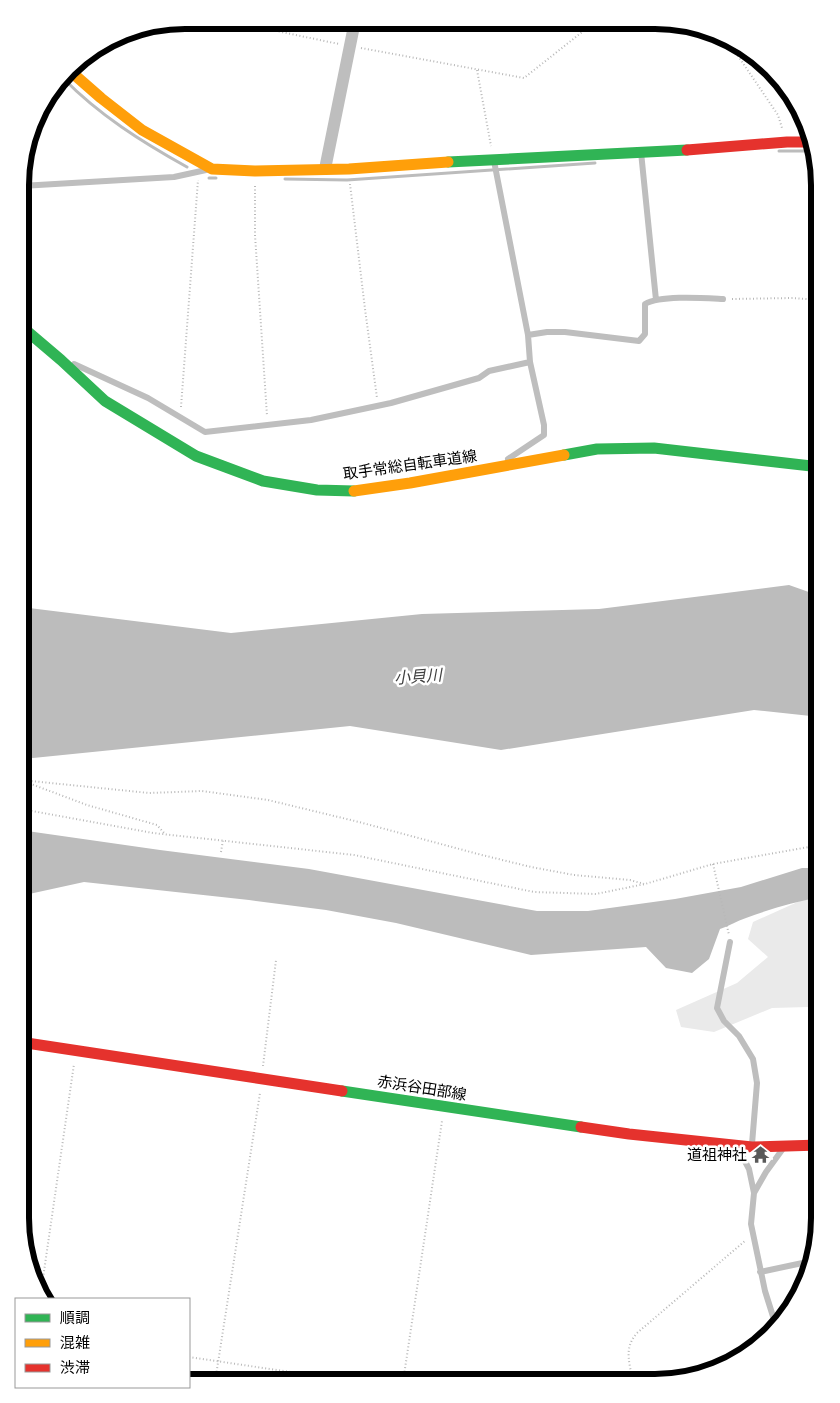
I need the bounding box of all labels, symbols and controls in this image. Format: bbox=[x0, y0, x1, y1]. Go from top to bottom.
street label: 取手常総自転車道線 bbox=[342, 447, 478, 483]
water label: 小貝川 bbox=[393, 665, 445, 689]
street label: 赤浜谷田部線 bbox=[376, 1072, 468, 1104]
temple icon: 道祖神社 bbox=[751, 1145, 771, 1165]
place label: 道祖神社 bbox=[687, 1146, 747, 1164]
legend bbox=[15, 1298, 190, 1388]
text: 順調 bbox=[60, 1309, 90, 1327]
text: 混雑 bbox=[60, 1334, 90, 1352]
text: 渋滞 bbox=[60, 1359, 90, 1377]

